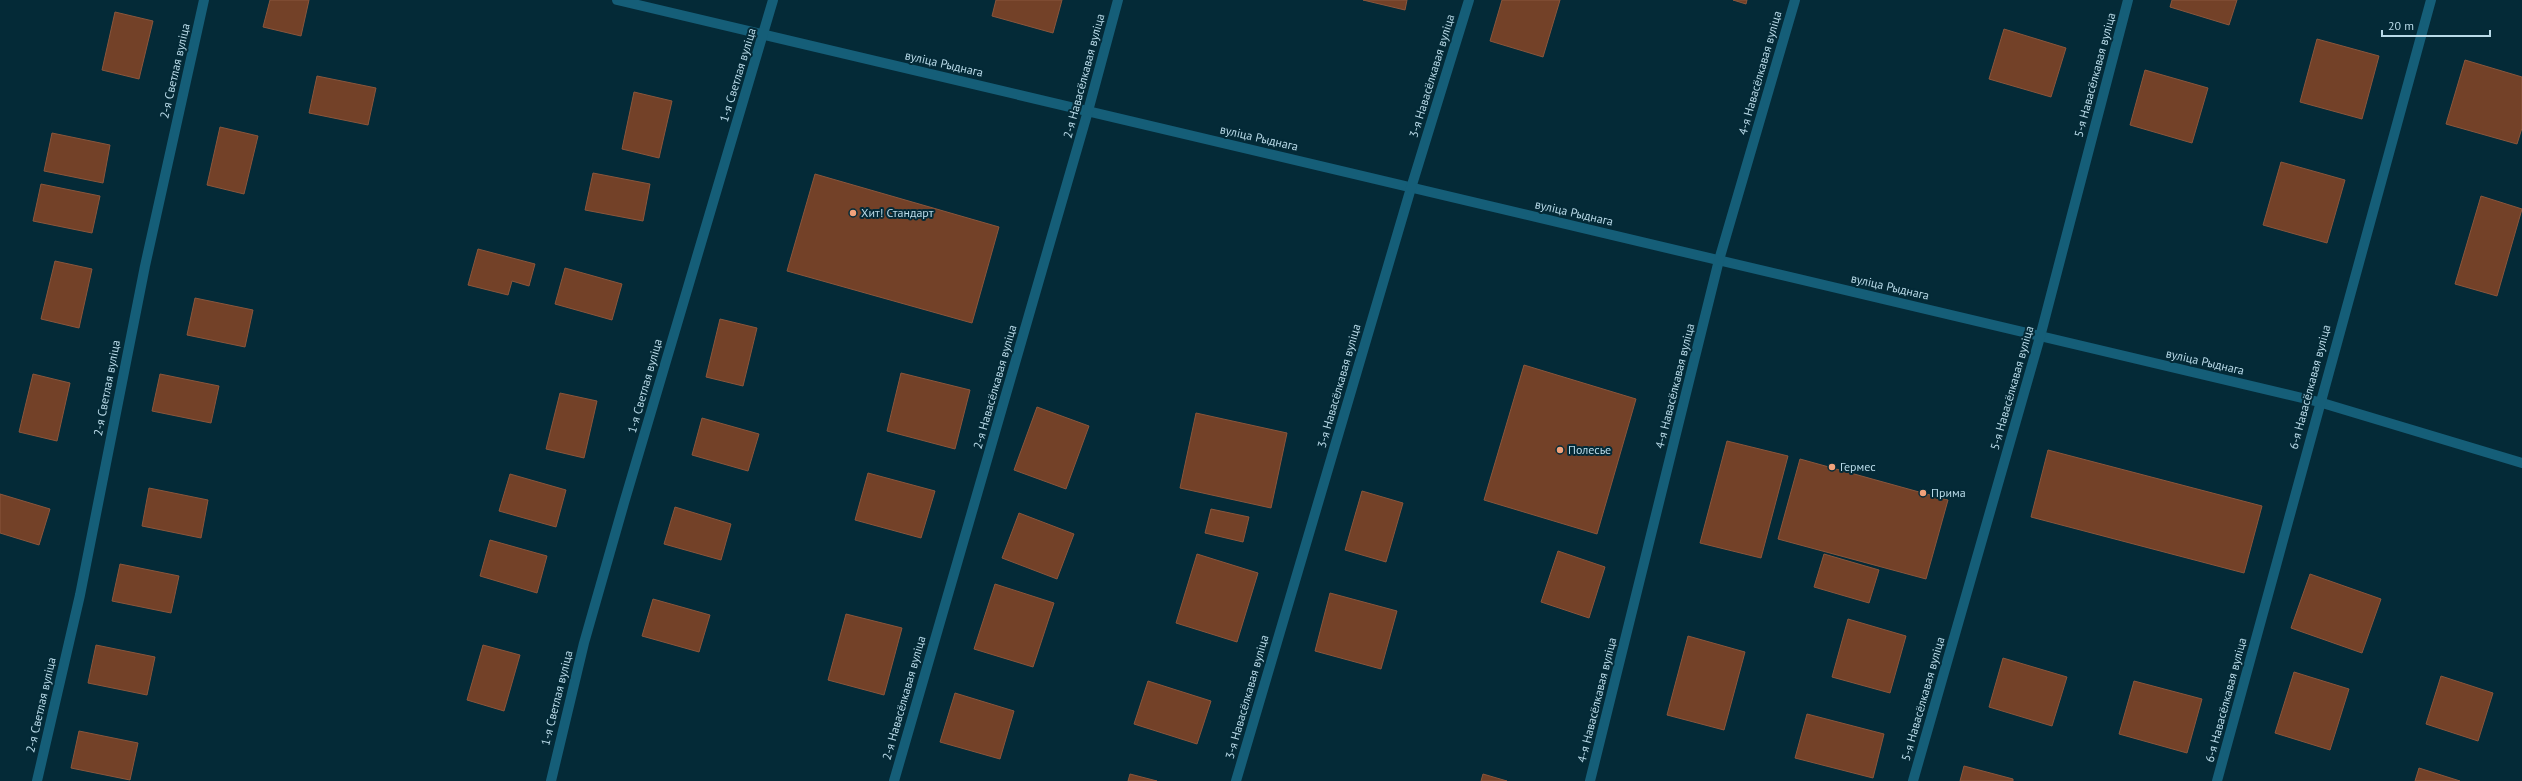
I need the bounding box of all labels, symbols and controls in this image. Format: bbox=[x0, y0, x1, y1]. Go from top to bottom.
street label: 4-я Навасёлкавая вуліца bbox=[1735, 9, 1784, 137]
street label: 5-я Навасёлкавая вуліца bbox=[2071, 11, 2118, 139]
street label: 2-я Навасёлкавая вуліца bbox=[1060, 12, 1107, 140]
street label: 3-я Навасёлкавая вуліца bbox=[1406, 12, 1457, 139]
scale bar bbox=[2382, 12, 2490, 38]
text: 20 m bbox=[2388, 18, 2414, 33]
street label: 2-я Светлая вуліца bbox=[156, 22, 193, 120]
street label: 1-я Светлая вуліца bbox=[716, 26, 759, 124]
street label: вуліца Рыднага bbox=[903, 47, 985, 80]
street label: вуліца Рыднага bbox=[1218, 121, 1300, 154]
street label: вуліца Рыднага bbox=[1533, 196, 1615, 229]
place label: Хит! Стандарт bbox=[861, 205, 934, 220]
marker: Хит! Стандарт bbox=[848, 208, 858, 218]
street label: вуліца Рыднага bbox=[1849, 270, 1931, 303]
street label: 3-я Навасёлкавая вуліца bbox=[1314, 322, 1363, 450]
street label: 4-я Навасёлкавая вуліца bbox=[1652, 322, 1697, 450]
street label: 2-я Навасёлкавая вуліца bbox=[970, 323, 1019, 451]
street label: 6-я Навасёлкавая вуліца bbox=[2286, 323, 2333, 451]
street label: 5-я Навасёлкавая вуліца bbox=[1987, 324, 2036, 452]
street label: 1-я Светлая вуліца bbox=[624, 337, 665, 435]
street label: 2-я Светлая вуліца bbox=[90, 339, 123, 437]
street label: вуліца Рыднага bbox=[2164, 345, 2246, 378]
place label: Полесье bbox=[1568, 442, 1611, 457]
marker: Полесье bbox=[1555, 445, 1565, 455]
place label: Гермес bbox=[1840, 459, 1876, 474]
marker: Гермес bbox=[1827, 462, 1837, 472]
place label: Прима bbox=[1931, 485, 1966, 500]
marker: Прима bbox=[1918, 488, 1928, 498]
street label: 3-я Навасёлкавая вуліца bbox=[1222, 633, 1271, 761]
street label: 2-я Навасёлкавая вуліца bbox=[879, 634, 928, 762]
street label: 5-я Навасёлкавая вуліца bbox=[1898, 635, 1947, 763]
street label: 4-я Навасёлкавая вуліца bbox=[1574, 636, 1619, 764]
street label: 6-я Навасёлкавая вуліца bbox=[2202, 636, 2249, 764]
street label: 1-я Светлая вуліца bbox=[537, 649, 576, 747]
street label: 2-я Светлая вуліца bbox=[22, 656, 59, 754]

